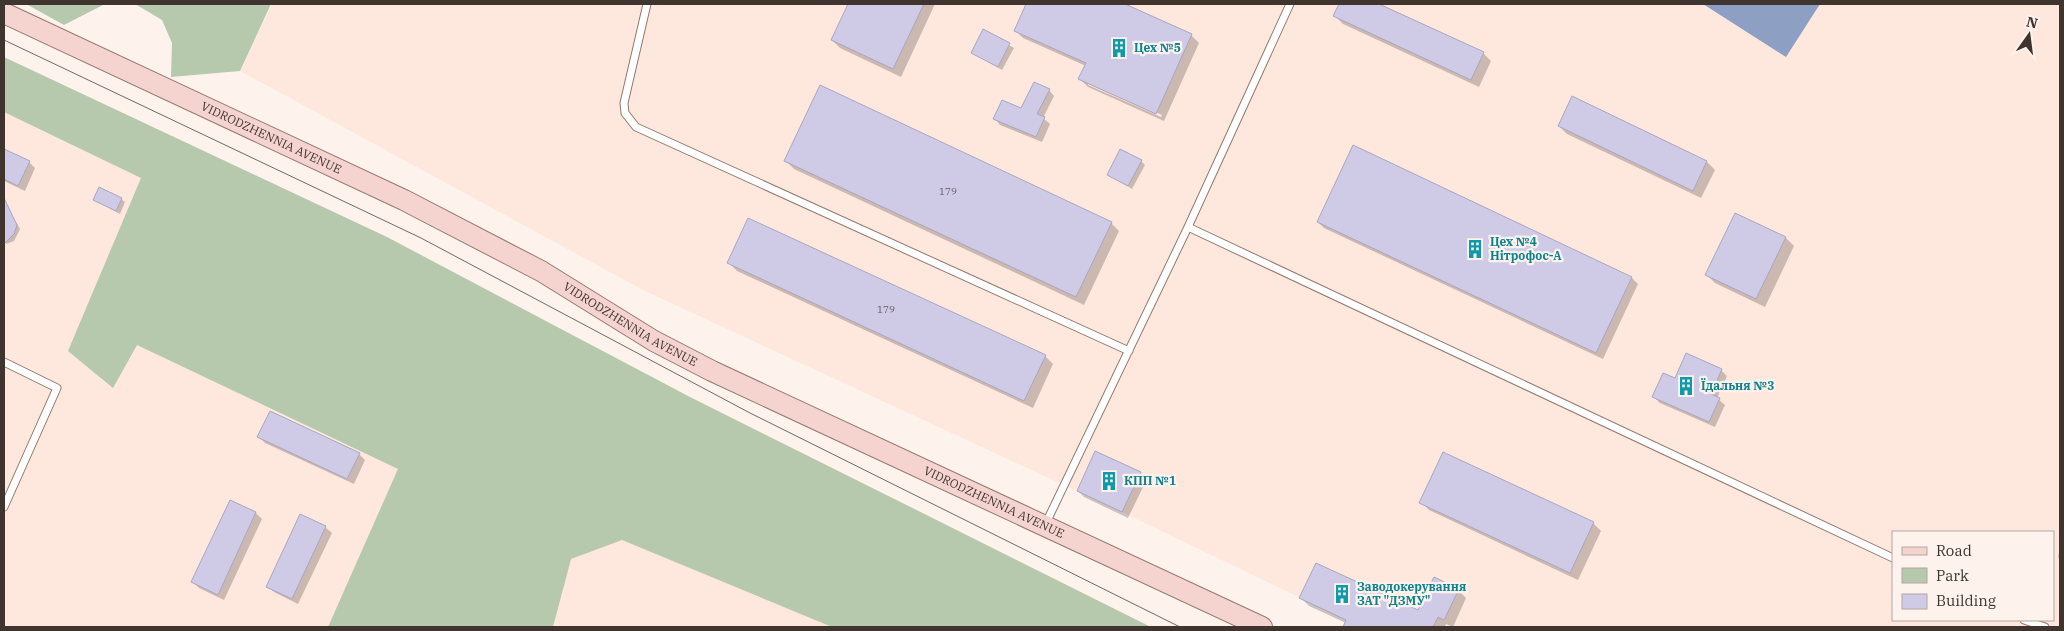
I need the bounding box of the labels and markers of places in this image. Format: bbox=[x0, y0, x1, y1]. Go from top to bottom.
building icon: Цех №5 bbox=[1108, 37, 1130, 59]
place label: Цех №5 bbox=[1134, 40, 1181, 55]
place label: Цех №4 Нітрофос-А bbox=[1490, 234, 1562, 263]
building icon: Цех №4 Нітрофос-А bbox=[1464, 238, 1486, 260]
building icon: Їдальня №3 bbox=[1675, 375, 1697, 397]
place label: Їдальня №3 bbox=[1701, 378, 1774, 393]
building icon: КПП №1 bbox=[1098, 470, 1120, 492]
place label: КПП №1 bbox=[1124, 473, 1176, 488]
place label: Заводокерування ЗАТ "ДЗМУ" bbox=[1357, 579, 1466, 608]
building icon: Заводокерування ЗАТ "ДЗМУ" bbox=[1331, 583, 1353, 605]

